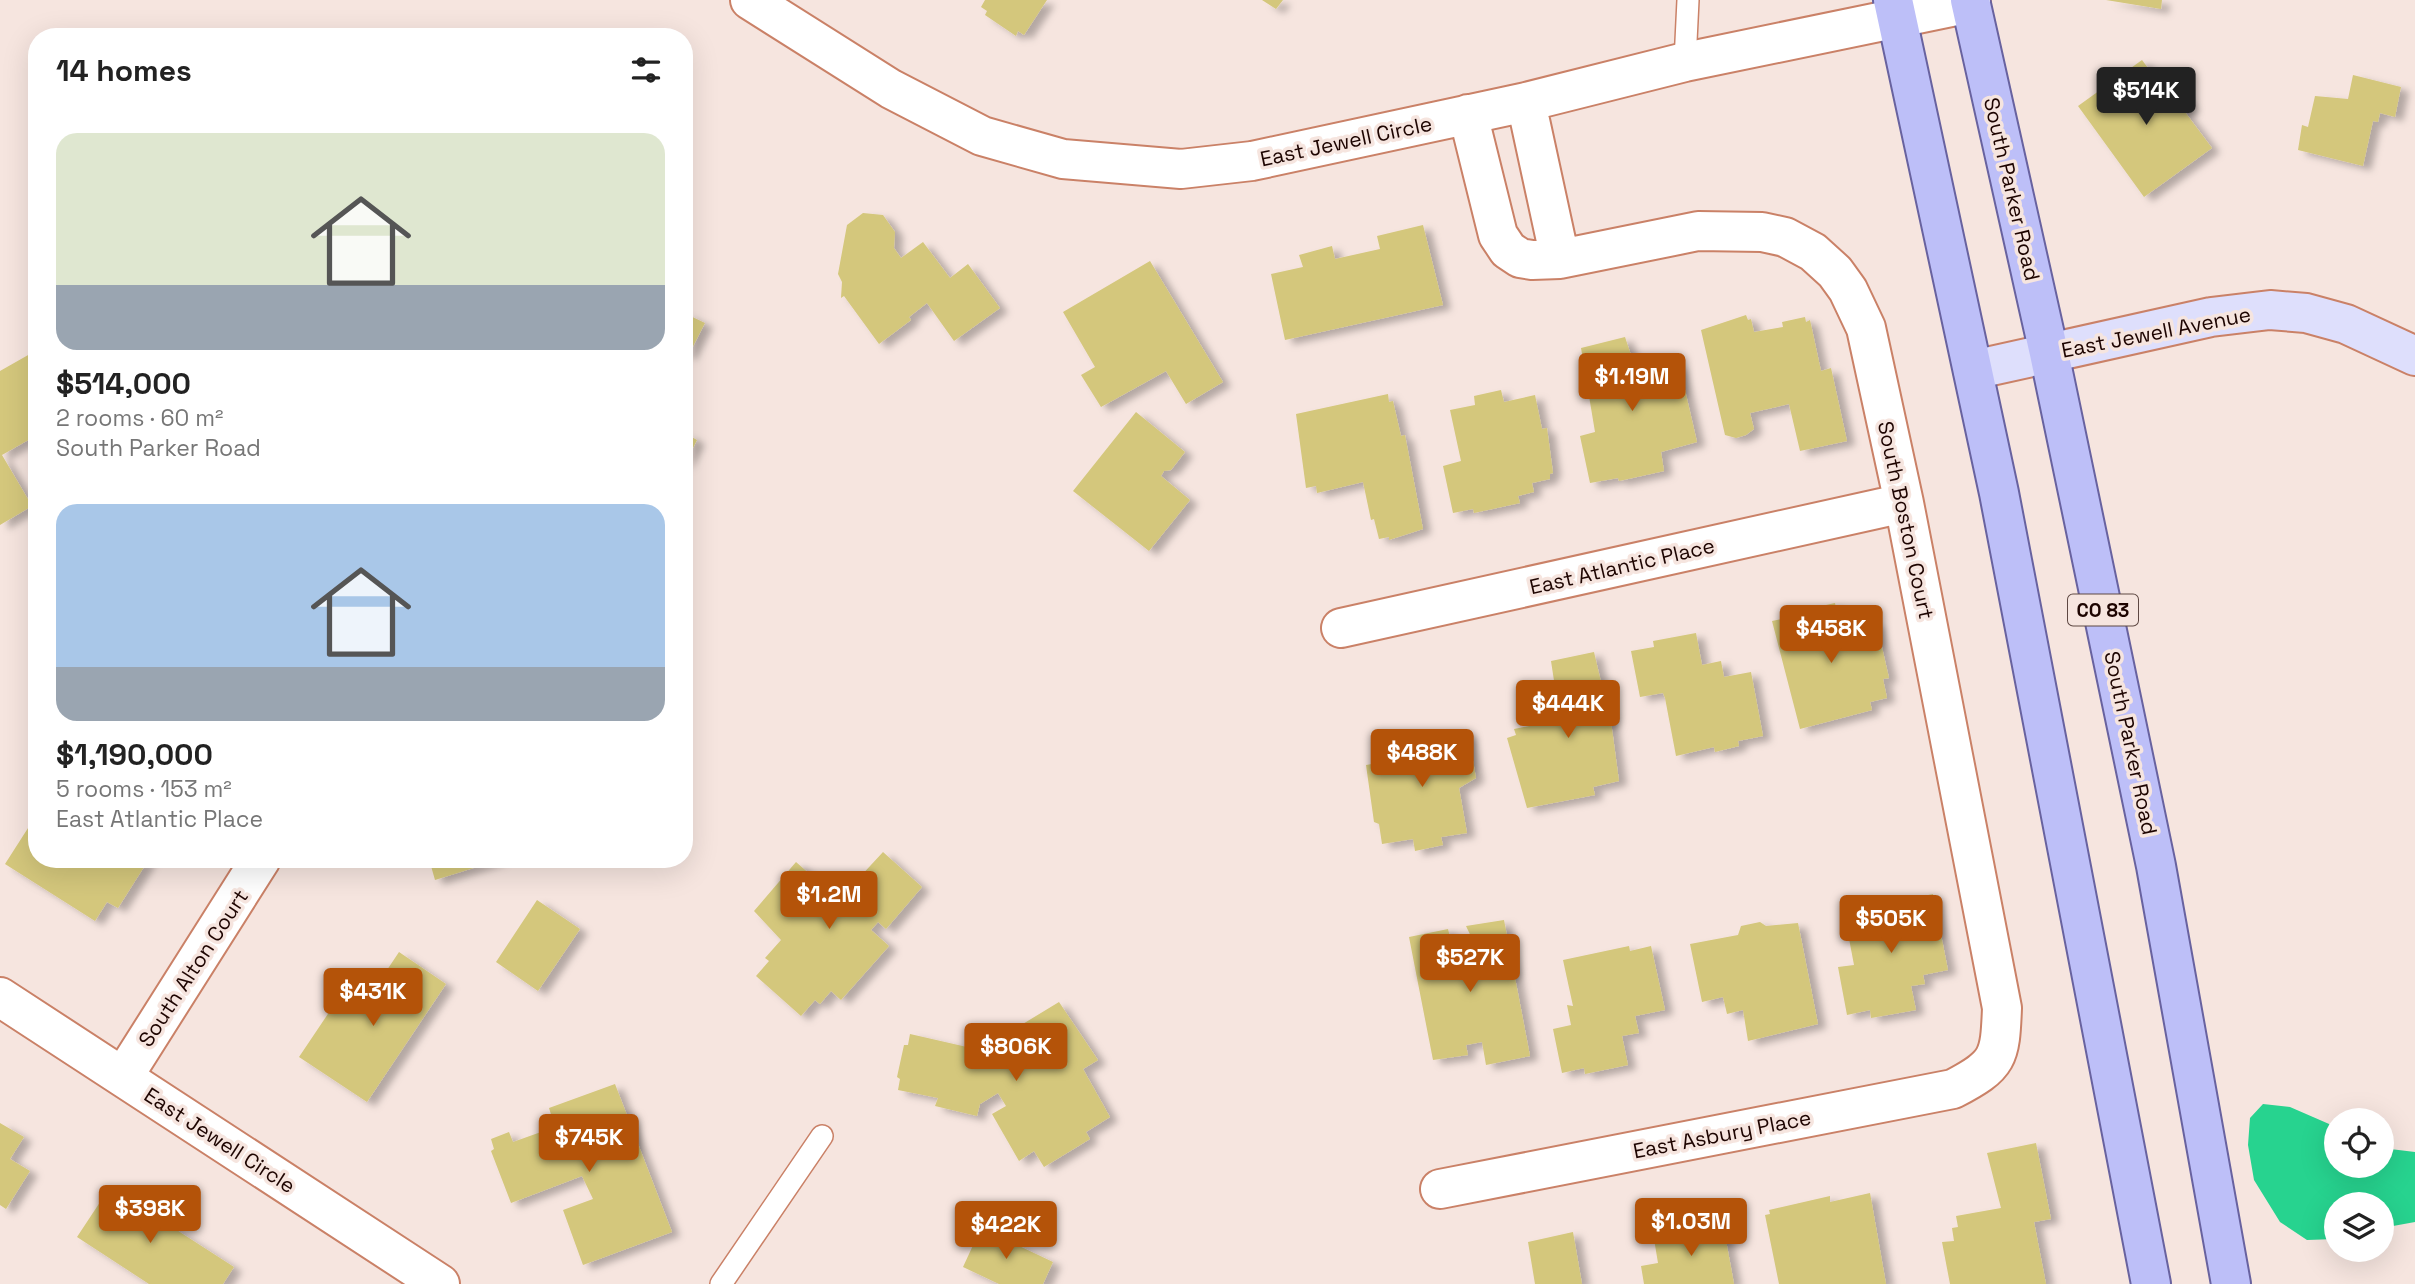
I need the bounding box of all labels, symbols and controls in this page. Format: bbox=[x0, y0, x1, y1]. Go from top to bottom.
text: 14 homes bbox=[56, 51, 192, 90]
icon: filters bbox=[627, 51, 665, 89]
pin: $514K bbox=[2097, 68, 2195, 127]
text: $514K bbox=[2113, 75, 2179, 105]
street label: South Parker Road bbox=[1978, 95, 2046, 283]
street label: East Jewell Circle bbox=[1258, 110, 1434, 172]
icon: home bbox=[298, 178, 424, 304]
street label: East Jewell Avenue bbox=[2059, 300, 2253, 364]
pin: $1.19M bbox=[1575, 354, 1689, 413]
text: $1.19M bbox=[1595, 361, 1669, 391]
text: $514,000 bbox=[56, 364, 191, 403]
text: 2 rooms · 60 m² bbox=[56, 403, 223, 433]
street label: South Boston Court bbox=[1872, 419, 1940, 621]
text: South Parker Road bbox=[56, 433, 261, 463]
street label: East Atlantic Place bbox=[1527, 532, 1717, 600]
icon: home bbox=[298, 549, 424, 675]
road number: CO 83 bbox=[2068, 594, 2138, 625]
pin: $458K bbox=[1782, 606, 1880, 665]
text: $458K bbox=[1796, 613, 1866, 643]
street label: South Parker Road bbox=[2098, 649, 2164, 837]
pin: $444K bbox=[1519, 680, 1617, 740]
text: $444K bbox=[1532, 688, 1604, 718]
pin: $488K bbox=[1373, 730, 1471, 789]
text: $1,190,000 bbox=[56, 735, 213, 774]
text: $488K bbox=[1387, 737, 1457, 767]
text: 5 rooms · 153 m² bbox=[56, 774, 232, 804]
text: East Atlantic Place bbox=[56, 804, 263, 834]
pin: $1.2M bbox=[780, 872, 878, 931]
text: $1.2M bbox=[796, 879, 862, 909]
street label: South Alton Court bbox=[132, 884, 254, 1052]
pin: $505K bbox=[1842, 895, 1940, 955]
text: $505K bbox=[1856, 903, 1926, 933]
pin: $527K bbox=[1421, 934, 1519, 994]
text: $527K bbox=[1436, 942, 1504, 972]
pin: $431K bbox=[324, 968, 422, 1028]
text: $431K bbox=[340, 976, 406, 1006]
pin: $806K bbox=[967, 1024, 1065, 1083]
text: $806K bbox=[980, 1031, 1052, 1061]
street label: East Jewell Circle bbox=[139, 1081, 301, 1199]
street label: East Asbury Place bbox=[1631, 1103, 1813, 1165]
map controls bbox=[2324, 1108, 2394, 1262]
button: locate bbox=[2324, 1108, 2394, 1178]
pin: $745K bbox=[540, 1114, 638, 1174]
text: $745K bbox=[555, 1122, 623, 1152]
pin: $398K bbox=[101, 1186, 199, 1245]
button: layers bbox=[2324, 1192, 2394, 1262]
text: $398K bbox=[115, 1193, 185, 1223]
pin: $1.03M bbox=[1634, 1198, 1748, 1258]
pin: $422K bbox=[957, 1202, 1055, 1261]
text: $1.03M bbox=[1651, 1206, 1731, 1236]
text: $422K bbox=[971, 1209, 1041, 1239]

